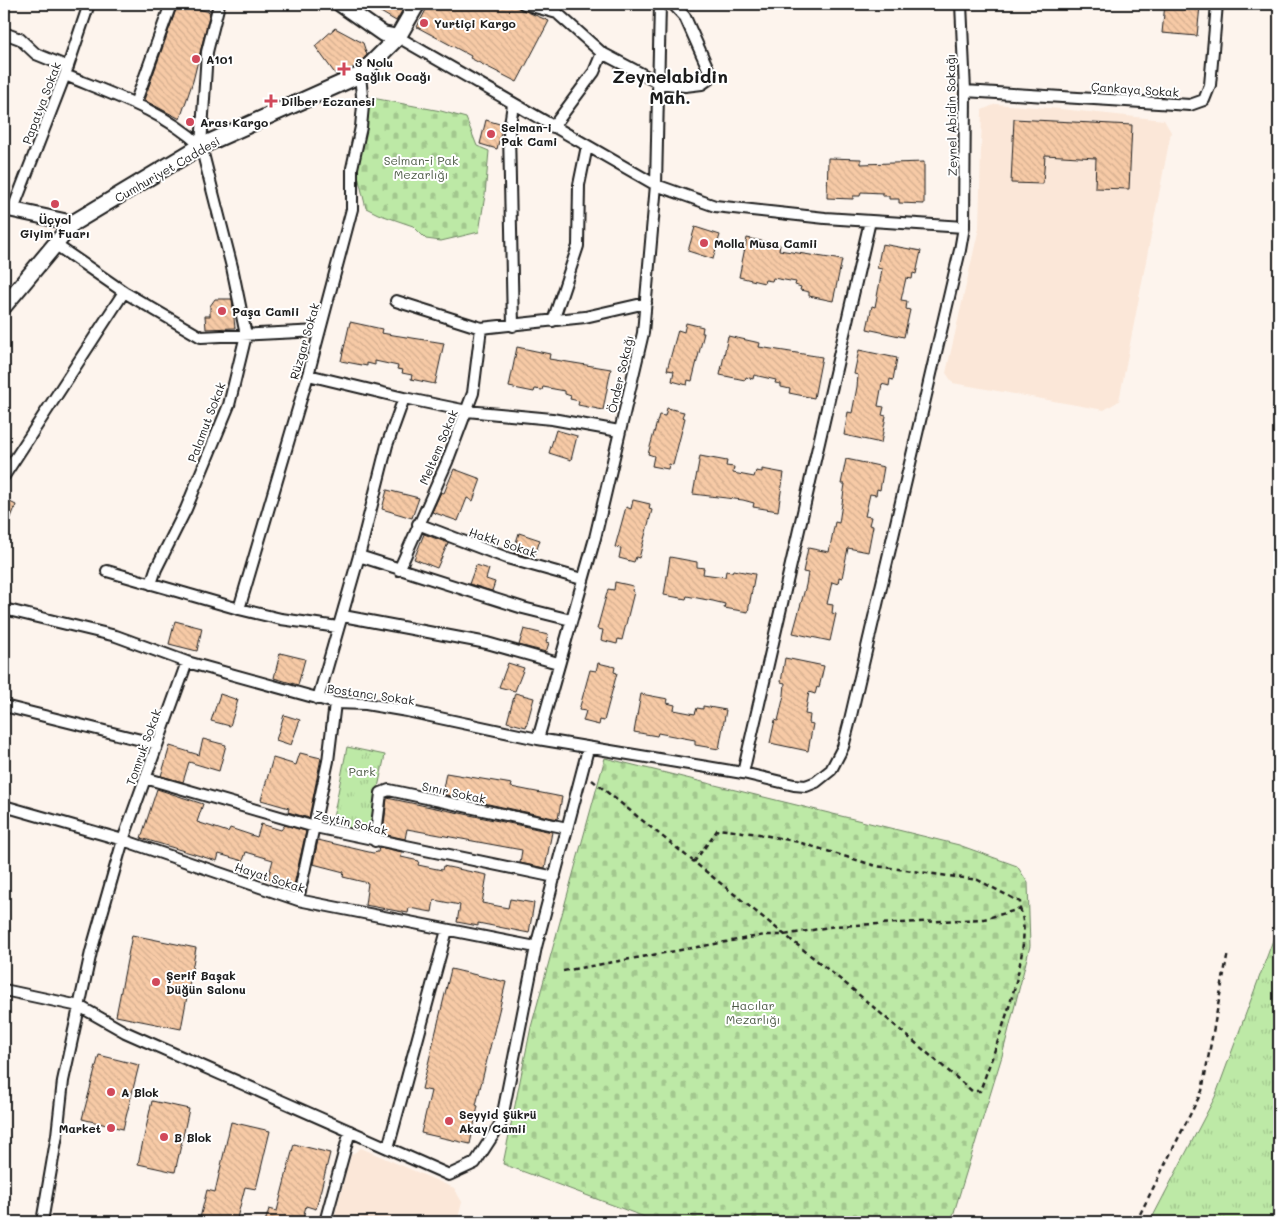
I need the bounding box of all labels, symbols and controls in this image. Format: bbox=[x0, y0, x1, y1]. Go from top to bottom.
place label: Yurtiçi Kargo bbox=[434, 15, 516, 31]
marker: Yurtiçi Kargo bbox=[418, 17, 430, 29]
place label: A101 bbox=[206, 51, 233, 67]
marker: A101 bbox=[190, 53, 202, 65]
place label: 3 Nolu Sağlık Ocağı bbox=[355, 54, 431, 84]
street label: Zeynel Abidin Sokağı bbox=[942, 54, 960, 176]
street label: Papatya Sokak bbox=[18, 60, 64, 146]
marker: 3 Nolu Sağlık Ocağı bbox=[337, 62, 351, 76]
district label: Zeynelabidin Mah. bbox=[612, 64, 728, 109]
street label: Çankaya Sokak bbox=[1090, 78, 1180, 100]
place label: Dilber Eczanesi bbox=[281, 93, 375, 109]
marker: Dilber Eczanesi bbox=[265, 95, 277, 107]
place label: Aras Kargo bbox=[200, 114, 268, 130]
marker: Aras Kargo bbox=[184, 116, 196, 128]
place label: Selman-i Pak Cami bbox=[501, 119, 557, 149]
marker: Selman-i Pak Cami bbox=[485, 128, 497, 140]
street label: Cumhuriyet Caddesi bbox=[112, 132, 222, 206]
park label: Selman-i Pak Mezarlığı bbox=[384, 152, 458, 182]
marker: Üçyol Giyim Fuarı bbox=[49, 198, 61, 210]
place label: Üçyol Giyim Fuarı bbox=[20, 211, 90, 241]
place label: Molla Musa Camii bbox=[714, 235, 817, 251]
marker: Molla Musa Camii bbox=[698, 237, 710, 249]
street label: Rüzgar Sokak bbox=[285, 301, 323, 381]
place label: Paşa Camii bbox=[232, 303, 299, 320]
marker: Paşa Camii bbox=[216, 305, 228, 317]
street label: Önder Sokağı bbox=[603, 333, 637, 415]
street label: Palamut Sokak bbox=[183, 380, 229, 464]
street label: Meltem Sokak bbox=[415, 407, 461, 487]
street label: Hakkı Sokak bbox=[467, 524, 539, 560]
street label: Bostancı Sokak bbox=[326, 680, 416, 708]
street label: Tomruk Sokak bbox=[122, 707, 164, 787]
park label: Park bbox=[348, 763, 376, 779]
street label: Sınır Sokak bbox=[421, 777, 487, 807]
street label: Zeytin Sokak bbox=[313, 806, 389, 838]
street label: Hayat Sokak bbox=[233, 858, 307, 896]
place label: Şerif Başak Düğün Salonu bbox=[166, 967, 246, 997]
marker: Şerif Başak Düğün Salonu bbox=[150, 976, 162, 988]
park label: Hacılar Mezarlığı bbox=[726, 997, 780, 1027]
place label: A Blok bbox=[121, 1084, 159, 1100]
marker: A Blok bbox=[105, 1086, 117, 1098]
place label: Seyyid Şükrü Akay Camii bbox=[459, 1106, 537, 1136]
marker: Seyyid Şükrü Akay Camii bbox=[443, 1115, 455, 1127]
place label: Market bbox=[59, 1120, 101, 1136]
marker: Market bbox=[105, 1122, 117, 1134]
place label: B Blok bbox=[174, 1129, 212, 1145]
marker: B Blok bbox=[158, 1131, 170, 1143]

